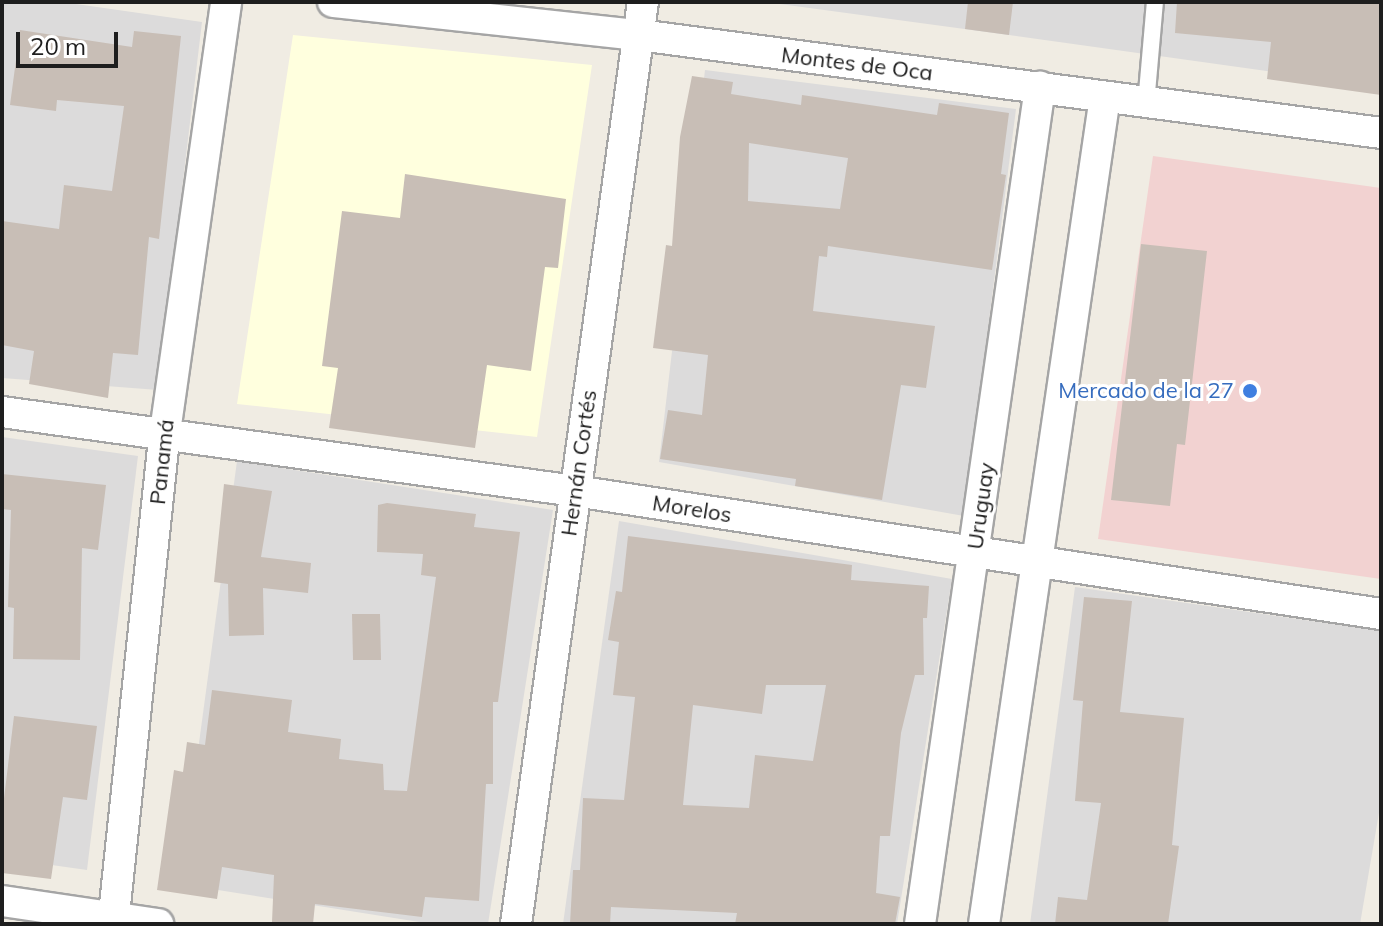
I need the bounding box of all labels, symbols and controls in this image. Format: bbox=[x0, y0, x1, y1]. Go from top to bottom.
scale bar bbox=[20, 16, 122, 66]
text: 20 m bbox=[30, 31, 86, 61]
street label: Montes de Oca bbox=[780, 42, 934, 86]
place label: Mercado de la 27 bbox=[1058, 378, 1234, 404]
marker: Mercado de la 27 bbox=[1241, 382, 1259, 400]
street label: Hernán Cortés bbox=[556, 388, 602, 538]
street label: Panamá bbox=[144, 418, 180, 506]
street label: Uruguay bbox=[962, 461, 1000, 551]
street label: Morelos bbox=[650, 490, 734, 528]

